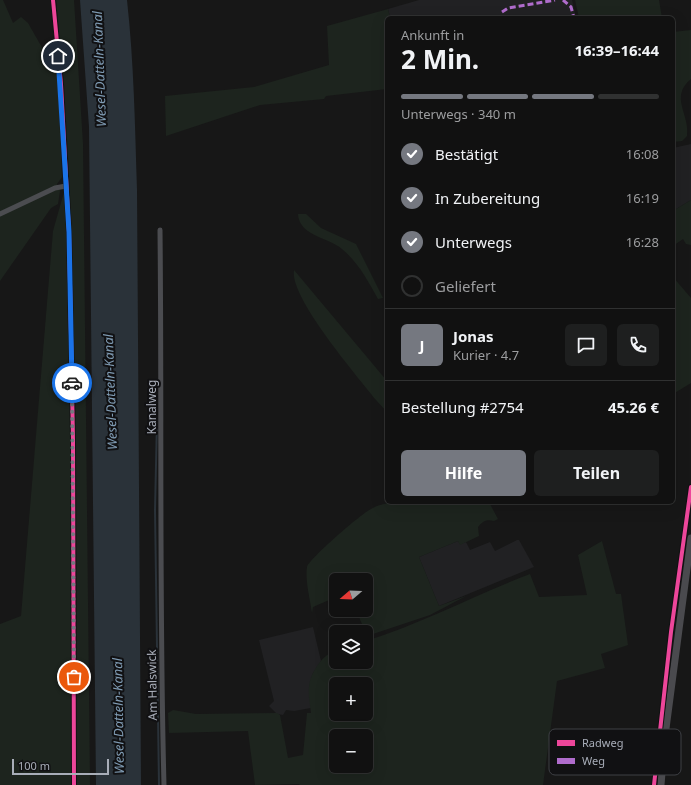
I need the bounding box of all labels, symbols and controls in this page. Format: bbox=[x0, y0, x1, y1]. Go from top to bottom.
water label: Wesel-Datteln-Kanal bbox=[88, 10, 110, 127]
text: Ankunft in bbox=[401, 26, 464, 44]
pin bbox=[41, 39, 75, 73]
text: 16:39–16:44 bbox=[574, 40, 659, 60]
text: 2 Min. bbox=[401, 41, 479, 77]
icon: home bbox=[47, 45, 69, 67]
text: Unterwegs · 340 m bbox=[401, 105, 516, 123]
icon: check bbox=[401, 143, 423, 165]
text: Bestätigt bbox=[435, 144, 498, 164]
text: 16:08 bbox=[626, 145, 659, 163]
icon: check bbox=[401, 187, 423, 209]
text: In Zubereitung bbox=[435, 188, 540, 208]
text: 16:19 bbox=[626, 189, 659, 207]
icon: check bbox=[401, 231, 423, 253]
text: Unterwegs bbox=[435, 232, 512, 252]
text: 16:28 bbox=[626, 233, 659, 251]
text: Geliefert bbox=[435, 276, 496, 296]
button: chat bbox=[565, 324, 607, 366]
button: phone bbox=[617, 324, 659, 366]
text: Jonas bbox=[453, 326, 494, 346]
water label: Wesel-Datteln-Kanal bbox=[99, 333, 121, 450]
text: J bbox=[420, 335, 424, 355]
text: Kurier · 4.7 bbox=[453, 346, 519, 364]
courier bbox=[52, 363, 92, 403]
icon: car bbox=[61, 372, 83, 394]
street label: Kanalweg bbox=[143, 380, 160, 434]
text: Bestellung #2754 bbox=[401, 397, 524, 417]
text: 45.26 € bbox=[608, 397, 659, 417]
button: Hilfe bbox=[401, 450, 526, 496]
button: Teilen bbox=[534, 450, 659, 496]
north arrow bbox=[329, 573, 373, 617]
map controls bbox=[329, 573, 373, 773]
button: layers bbox=[329, 625, 373, 669]
street label: Am Halswick bbox=[143, 649, 161, 721]
water label: Wesel-Datteln-Kanal bbox=[108, 657, 128, 774]
pin bbox=[57, 660, 91, 694]
icon: bag bbox=[63, 666, 85, 688]
button: + bbox=[329, 677, 373, 721]
button: − bbox=[329, 729, 373, 773]
legend bbox=[549, 729, 681, 775]
text: Radweg bbox=[582, 735, 623, 750]
text: Weg bbox=[582, 753, 605, 768]
scale bar bbox=[12, 757, 109, 776]
text: 100 m bbox=[18, 758, 50, 773]

